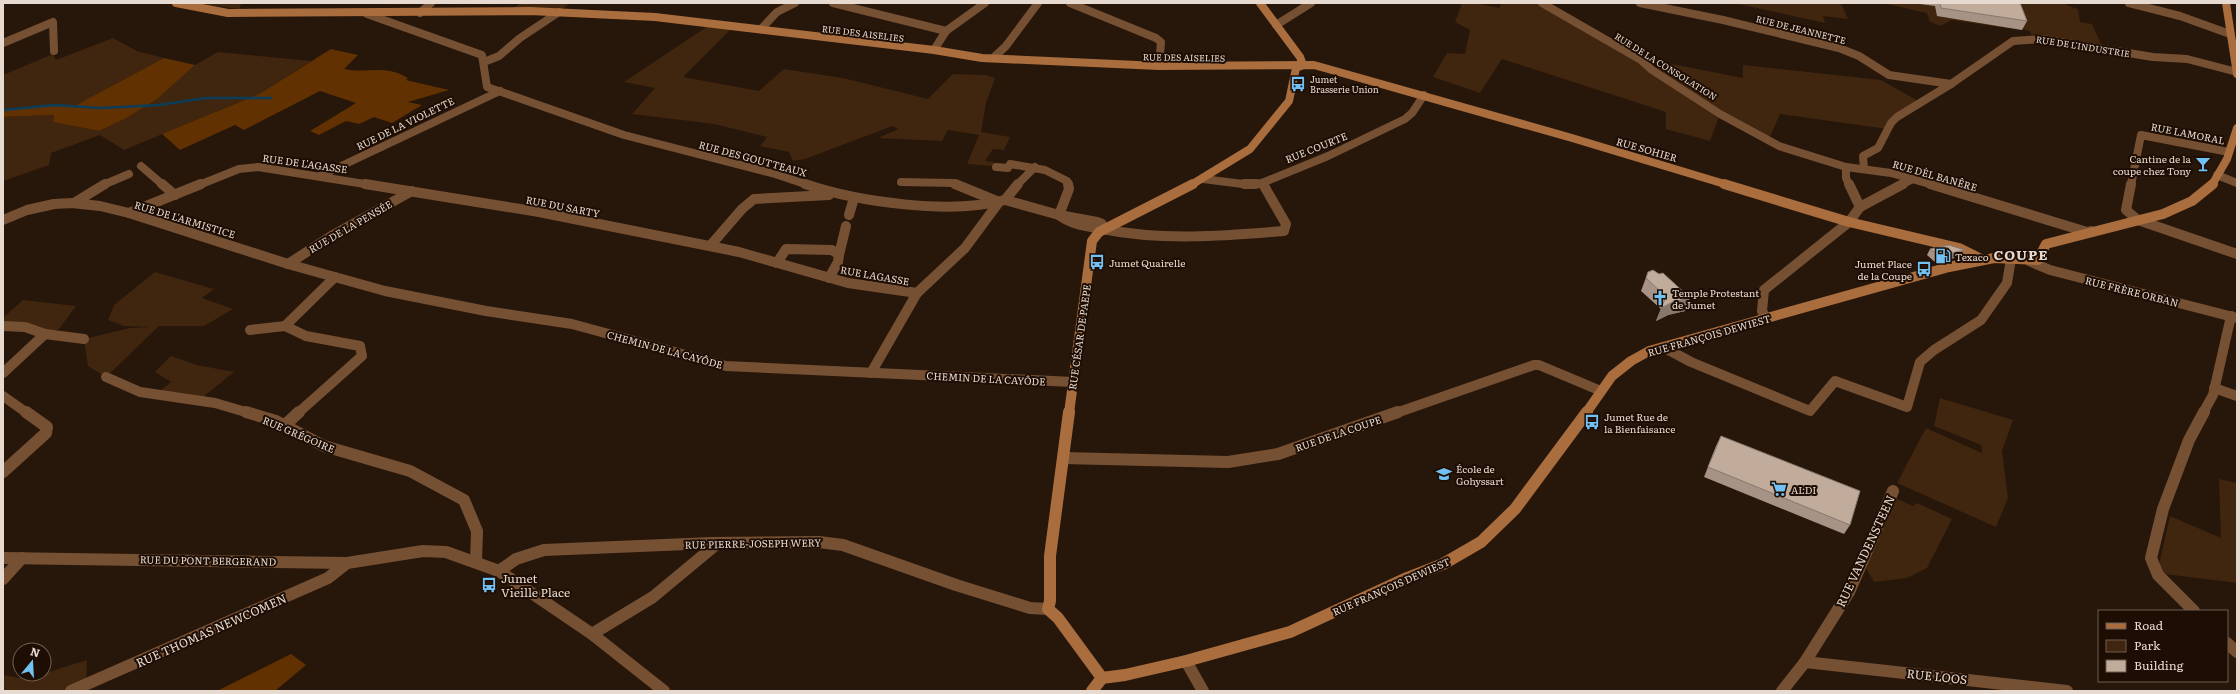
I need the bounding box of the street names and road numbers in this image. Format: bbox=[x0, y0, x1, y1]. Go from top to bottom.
street label: RUE DE JEANNETTE bbox=[1755, 11, 1848, 47]
street label: RUE DES AISELIES bbox=[821, 21, 905, 45]
street label: RUE DE LA CONSOLATION bbox=[1612, 29, 1720, 103]
street label: RUE DE L'INDUSTRIE bbox=[2035, 32, 2131, 60]
street label: RUE DES AISELIES bbox=[1143, 49, 1225, 65]
street label: RUE DE LA VIOLETTE bbox=[353, 93, 457, 153]
street label: RUE LAMORAL bbox=[2150, 118, 2226, 148]
street label: RUE COURTE bbox=[1283, 128, 1349, 166]
street label: RUE SOHIER bbox=[1615, 133, 1679, 165]
street label: RUE DES GOUTTEAUX bbox=[697, 136, 809, 180]
street label: RUE DE L'AGASSE bbox=[261, 150, 349, 176]
street label: RUE DÈL BANÊRE bbox=[1891, 156, 1979, 194]
street label: RUE DU SARTY bbox=[525, 191, 601, 221]
street label: RUE DE LA PENSÉE bbox=[305, 196, 395, 256]
street label: RUE DE L'ARMISTICE bbox=[133, 197, 237, 241]
street label: RUE LAGASSE bbox=[839, 262, 911, 288]
street label: RUE FRÈRE ORBAN bbox=[2084, 272, 2180, 310]
street label: RUE CÉSAR DE PAEPE bbox=[1064, 283, 1094, 391]
street label: RUE FRANÇOIS DEWIEST bbox=[1646, 310, 1772, 360]
street label: CHEMIN DE LA CAYÔDE bbox=[605, 326, 725, 372]
street label: CHEMIN DE LA CAYÔDE bbox=[926, 367, 1046, 389]
street label: RUE DE LA COUPE bbox=[1293, 411, 1383, 455]
street label: RUE GRÉGOIRE bbox=[261, 412, 337, 456]
street label: RUE VANDENSTEEN bbox=[1831, 492, 1899, 610]
street label: RUE PIERRE-JOSEPH WERY bbox=[685, 534, 821, 552]
street label: RUE DU PONT BERGERAND bbox=[140, 551, 277, 569]
street label: RUE FRANÇOIS DEWIEST bbox=[1330, 553, 1452, 619]
street label: RUE THOMAS NEWCOMEN bbox=[133, 589, 289, 671]
street label: RUE LOOS bbox=[1906, 664, 1968, 688]

